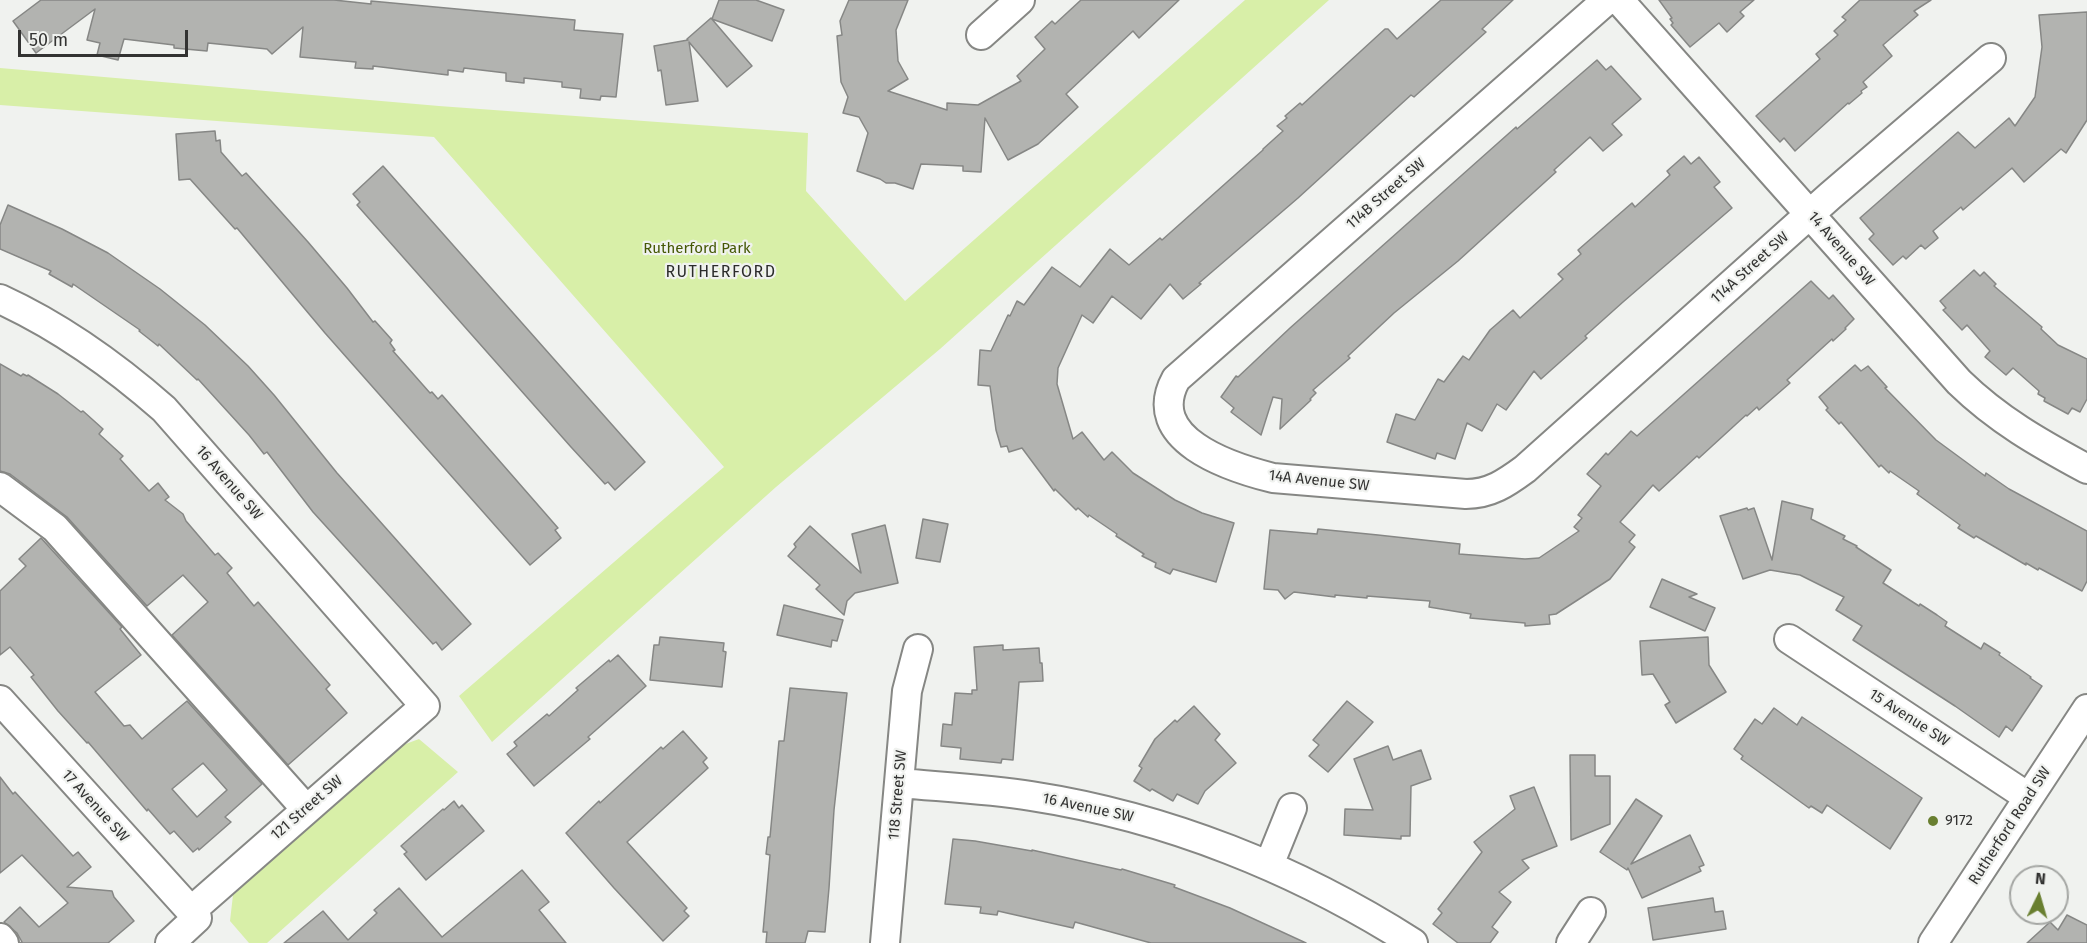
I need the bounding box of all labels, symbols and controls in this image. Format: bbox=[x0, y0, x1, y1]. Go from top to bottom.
scale bar bbox=[21, 18, 190, 56]
text: 50 m bbox=[29, 29, 68, 51]
street label: 114B Street SW bbox=[1343, 155, 1429, 233]
street label: 14 Avenue SW bbox=[1804, 208, 1878, 290]
street label: 114A Street SW bbox=[1707, 228, 1793, 308]
park label: Rutherford Park bbox=[643, 240, 751, 258]
district label: RUTHERFORD bbox=[665, 263, 777, 283]
street label: 16 Avenue SW bbox=[192, 442, 266, 524]
street label: 14A Avenue SW bbox=[1268, 467, 1370, 495]
street label: 15 Avenue SW bbox=[1865, 685, 1953, 751]
street label: 118 Street SW bbox=[885, 749, 911, 841]
street label: Rutherford Road SW bbox=[1965, 764, 2055, 888]
street label: 17 Avenue SW bbox=[58, 766, 132, 846]
street label: 121 Street SW bbox=[267, 772, 347, 844]
street label: 16 Avenue SW bbox=[1041, 790, 1135, 826]
place label: 9172 bbox=[1945, 812, 1973, 830]
marker: 9172 bbox=[1926, 814, 1940, 828]
north arrow bbox=[2009, 865, 2069, 925]
text: N bbox=[2034, 869, 2047, 888]

